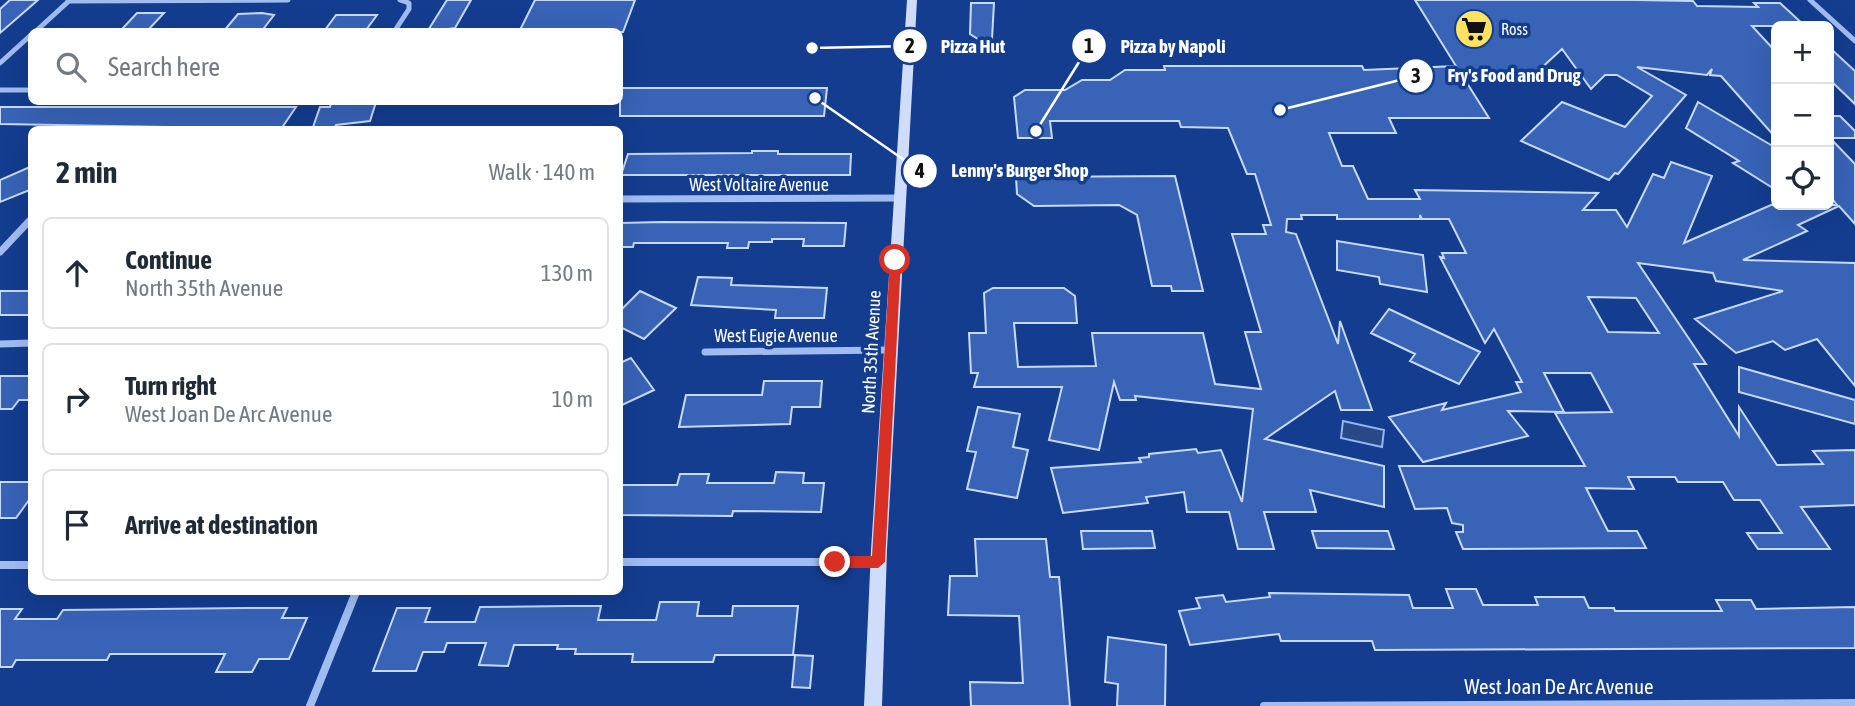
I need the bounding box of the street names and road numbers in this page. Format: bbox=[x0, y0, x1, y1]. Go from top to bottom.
street label: West Voltaire Avenue bbox=[689, 174, 829, 195]
street label: North 35th Avenue bbox=[857, 290, 885, 414]
street label: West Eugie Avenue bbox=[714, 325, 838, 346]
street label: West Joan De Arc Avenue bbox=[1464, 674, 1654, 698]

